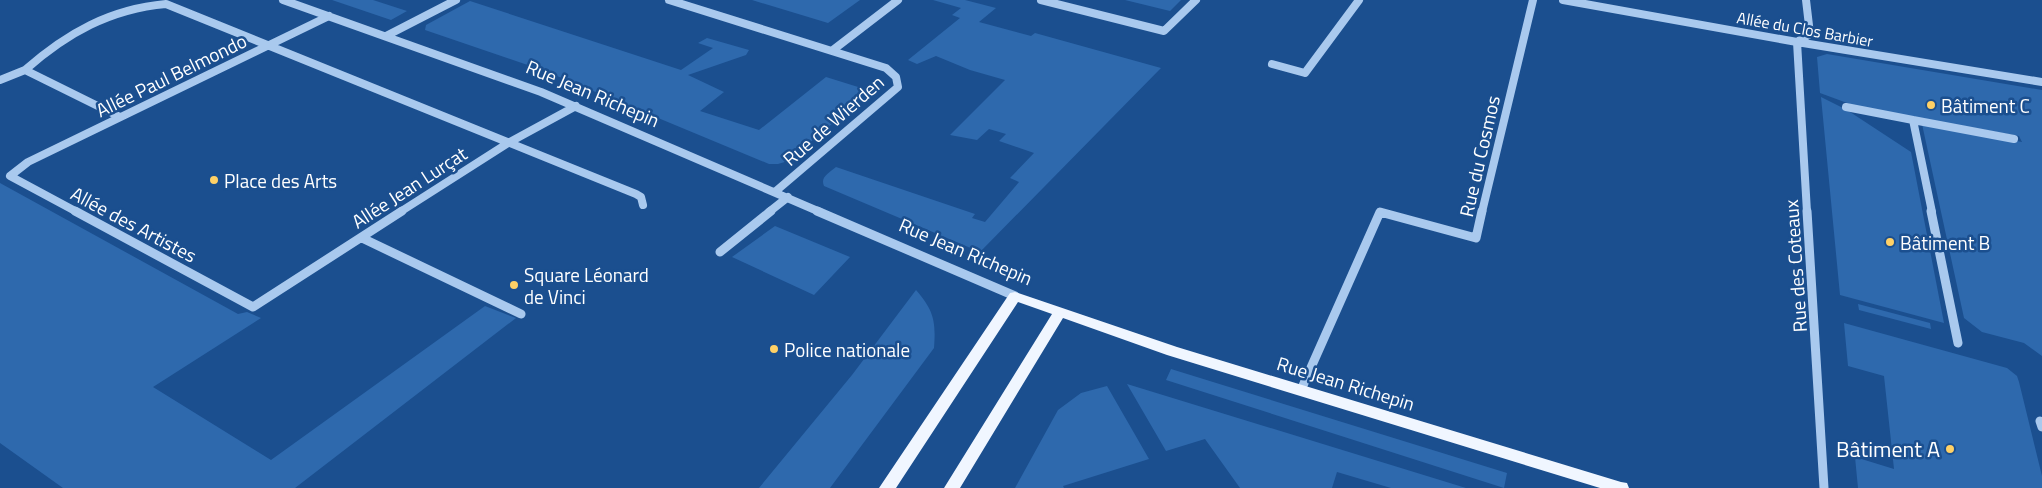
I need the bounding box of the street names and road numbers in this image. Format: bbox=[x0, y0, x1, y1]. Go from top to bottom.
street label: Allée du Clos Barbier bbox=[1735, 5, 1875, 53]
street label: Allée Paul Belmondo bbox=[91, 26, 251, 124]
street label: Rue Jean Richepin bbox=[522, 52, 664, 134]
street label: Rue de Wierden bbox=[776, 68, 890, 172]
street label: Rue du Cosmos bbox=[1451, 92, 1507, 219]
street label: Allée Jean Lurçat bbox=[346, 139, 473, 235]
street label: Allée des Artistes bbox=[66, 179, 202, 269]
street label: Rue des Coteaux bbox=[1776, 198, 1814, 333]
street label: Rue Jean Richepin bbox=[895, 210, 1037, 292]
street label: Rue Jean Richepin bbox=[1274, 348, 1418, 418]

